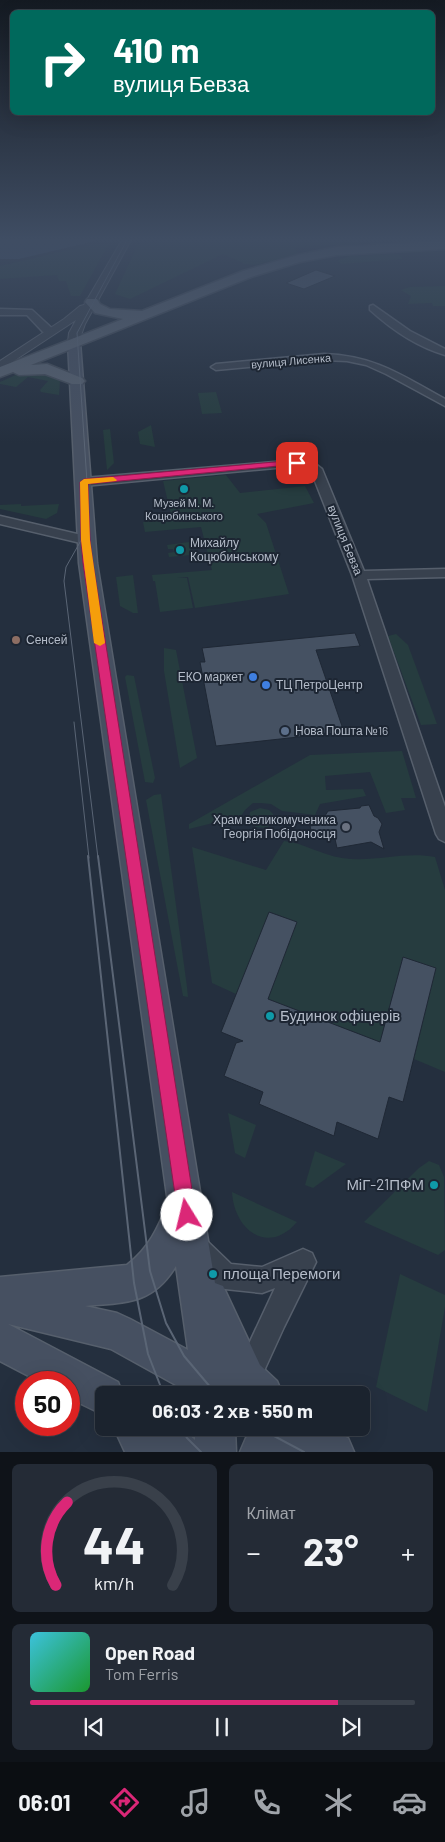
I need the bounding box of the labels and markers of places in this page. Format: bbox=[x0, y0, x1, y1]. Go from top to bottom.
pin bbox=[276, 442, 318, 484]
marker: Музей М. М. Коцюбинського bbox=[178, 483, 190, 495]
place label: Музей М. М. Коцюбинського bbox=[145, 496, 223, 522]
place label: Михайлу Коцюбинському bbox=[190, 535, 278, 564]
marker: Михайлу Коцюбинському bbox=[174, 544, 186, 556]
place label: Сенсей bbox=[26, 632, 67, 646]
marker: Сенсей bbox=[10, 634, 22, 646]
place label: ЕКО маркет bbox=[178, 669, 243, 684]
marker: ЕКО маркет bbox=[247, 671, 259, 683]
place label: ТЦ ПетроЦентр bbox=[276, 677, 363, 692]
marker: ТЦ ПетроЦентр bbox=[260, 679, 272, 691]
place label: Нова Пошта №16 bbox=[295, 723, 388, 737]
marker: Нова Пошта №16 bbox=[279, 725, 291, 737]
place label: Храм великомученика Георгія Побідоносця bbox=[213, 812, 336, 841]
marker: Храм великомученика Георгія Побідоносця bbox=[340, 821, 352, 833]
place label: Будинок офіцерів bbox=[280, 1006, 400, 1024]
marker: Будинок офіцерів bbox=[264, 1010, 276, 1022]
place label: МіГ-21ПФМ bbox=[346, 1175, 424, 1193]
marker: МіГ-21ПФМ bbox=[428, 1179, 440, 1191]
place label: площа Перемоги bbox=[223, 1264, 340, 1282]
marker: площа Перемоги bbox=[207, 1268, 219, 1280]

